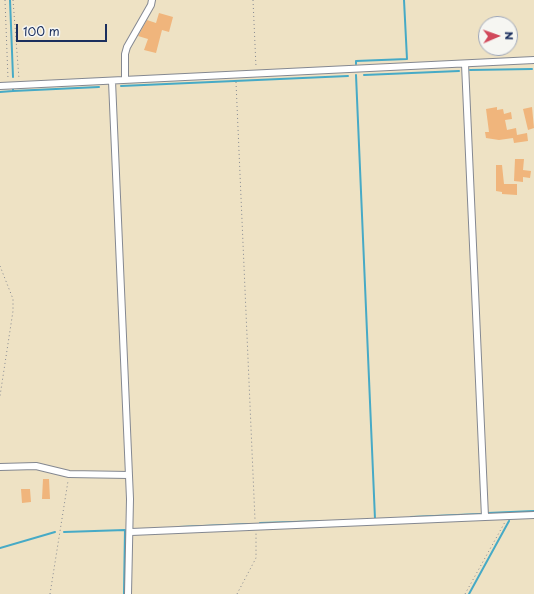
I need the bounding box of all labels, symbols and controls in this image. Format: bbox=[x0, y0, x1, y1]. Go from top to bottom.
scale bar bbox=[18, 16, 109, 42]
north arrow bbox=[478, 16, 518, 56]
text: 100 m bbox=[23, 22, 60, 40]
text: N bbox=[501, 31, 518, 40]

